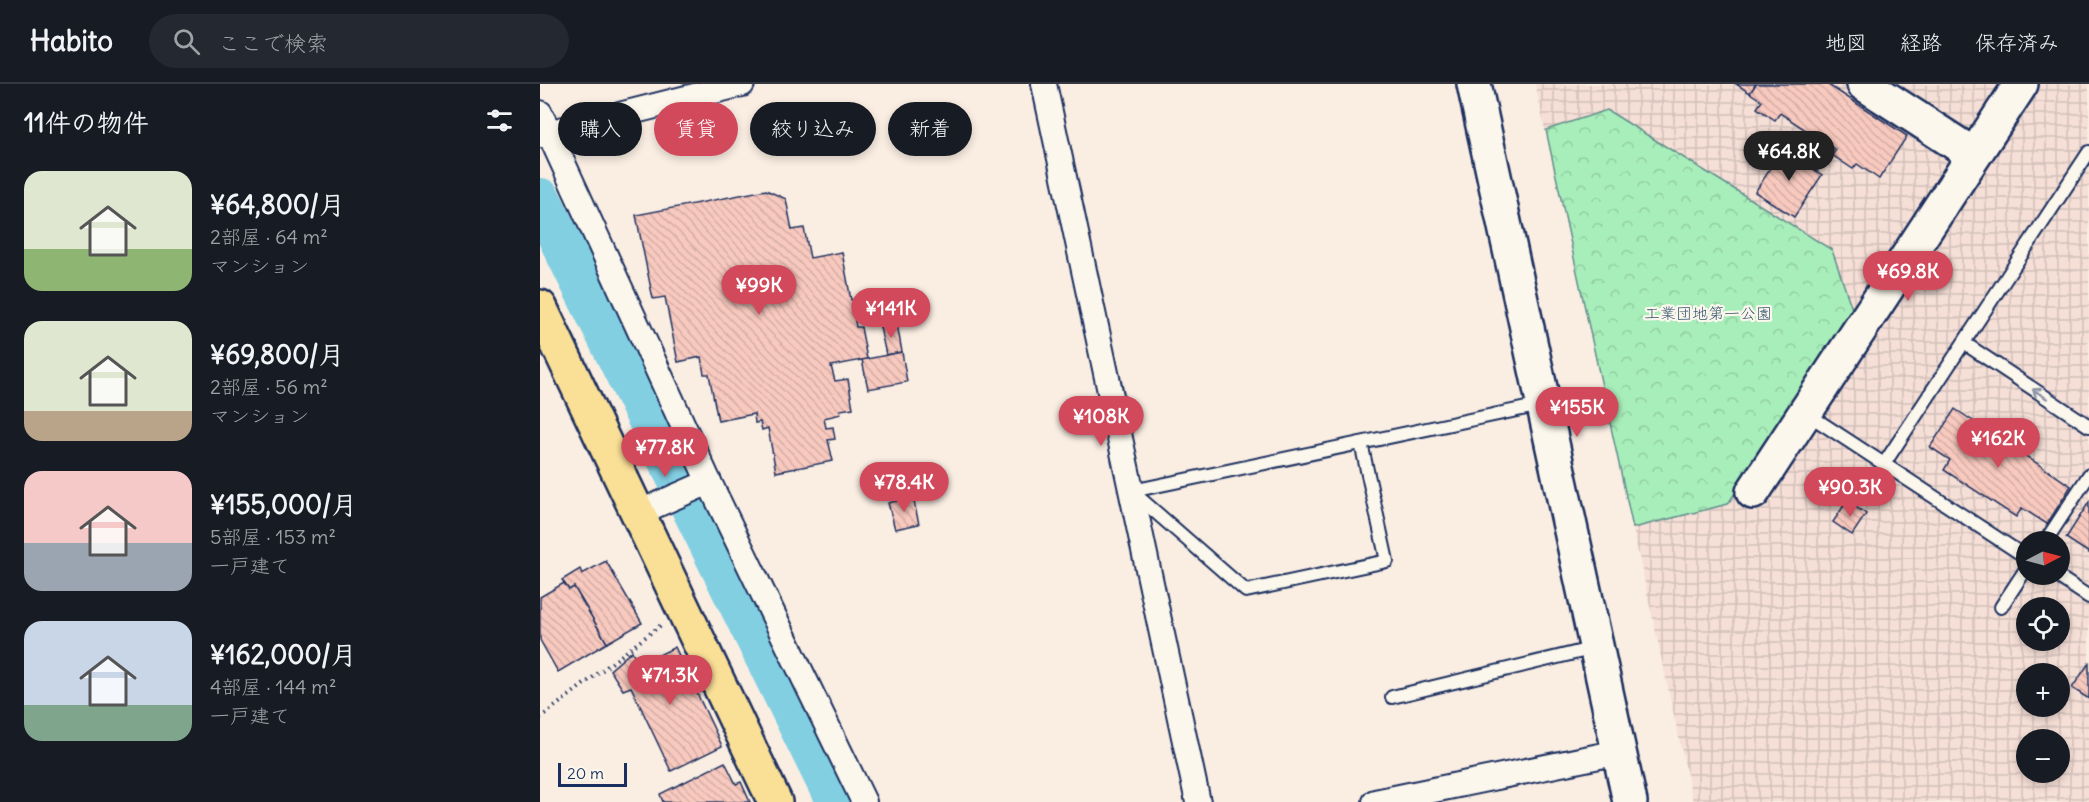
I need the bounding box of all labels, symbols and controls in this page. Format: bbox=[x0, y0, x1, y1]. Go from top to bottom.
search box bbox=[149, 14, 569, 68]
text: Habito bbox=[30, 23, 113, 59]
icon: search bbox=[170, 25, 203, 58]
text: ここで検索 bbox=[218, 29, 328, 57]
text: 地図 bbox=[1825, 29, 1867, 56]
text: 経路 bbox=[1900, 29, 1942, 56]
text: 保存済み bbox=[1975, 29, 2059, 56]
chip: 購入 bbox=[558, 102, 642, 156]
chip: 賃貸 bbox=[654, 102, 738, 156]
chip: 絞り込み bbox=[750, 102, 876, 156]
chip: 新着 bbox=[888, 102, 972, 156]
icon: filters bbox=[483, 104, 516, 137]
text: 11件の物件 bbox=[24, 106, 149, 139]
pin: ¥64.8K bbox=[1740, 131, 1838, 182]
text: ¥64.8K bbox=[1758, 138, 1820, 163]
text: ¥64,800/月 bbox=[210, 188, 345, 221]
icon: home bbox=[72, 195, 144, 267]
text: 2部屋 · 64 m² bbox=[210, 224, 328, 249]
pin: ¥69.8K bbox=[1859, 251, 1957, 302]
text: マンション bbox=[210, 253, 309, 278]
text: ¥69.8K bbox=[1877, 258, 1939, 283]
pin: ¥99K bbox=[723, 265, 795, 316]
text: ¥99K bbox=[735, 272, 783, 297]
pin: ¥141K bbox=[849, 288, 933, 339]
text: ¥141K bbox=[865, 295, 917, 320]
park label: 工業団地第一公園 bbox=[1644, 303, 1772, 323]
text: ¥69,800/月 bbox=[210, 338, 344, 371]
icon: home bbox=[72, 345, 144, 417]
text: 2部屋 · 56 m² bbox=[210, 374, 328, 399]
pin: ¥155K bbox=[1535, 387, 1619, 438]
one-way arrow bbox=[2032, 387, 2049, 399]
text: ¥155K bbox=[1550, 394, 1605, 419]
pin: ¥108K bbox=[1059, 396, 1143, 447]
text: マンション bbox=[210, 403, 309, 428]
text: ¥108K bbox=[1073, 403, 1129, 428]
pin: ¥162K bbox=[1956, 418, 2040, 469]
text: ¥162K bbox=[1971, 425, 2025, 450]
pin: ¥77.8K bbox=[616, 427, 714, 478]
text: ¥77.8K bbox=[635, 434, 695, 459]
pin: ¥78.4K bbox=[855, 462, 953, 513]
pin: ¥90.3K bbox=[1801, 467, 1899, 518]
text: ¥78.4K bbox=[874, 469, 934, 494]
text: ¥90.3K bbox=[1818, 474, 1882, 499]
text: ¥155,000/月 bbox=[210, 488, 357, 521]
icon: home bbox=[72, 495, 144, 567]
text: 5部屋 · 153 m² bbox=[210, 524, 336, 549]
north arrow bbox=[2016, 531, 2070, 585]
map controls bbox=[2016, 531, 2070, 783]
text: 一戸建て bbox=[210, 553, 290, 578]
button: locate bbox=[2016, 597, 2070, 651]
text: ¥162,000/月 bbox=[210, 638, 357, 671]
icon: home bbox=[72, 645, 144, 717]
pin: ¥71.3K bbox=[621, 655, 719, 706]
text: ¥71.3K bbox=[641, 662, 699, 687]
button: + bbox=[2016, 663, 2070, 717]
text: 4部屋 · 144 m² bbox=[210, 674, 336, 699]
text: 一戸建て bbox=[210, 703, 290, 728]
button: − bbox=[2016, 729, 2070, 783]
scale bar bbox=[558, 760, 627, 788]
text: 20 m bbox=[567, 763, 604, 783]

